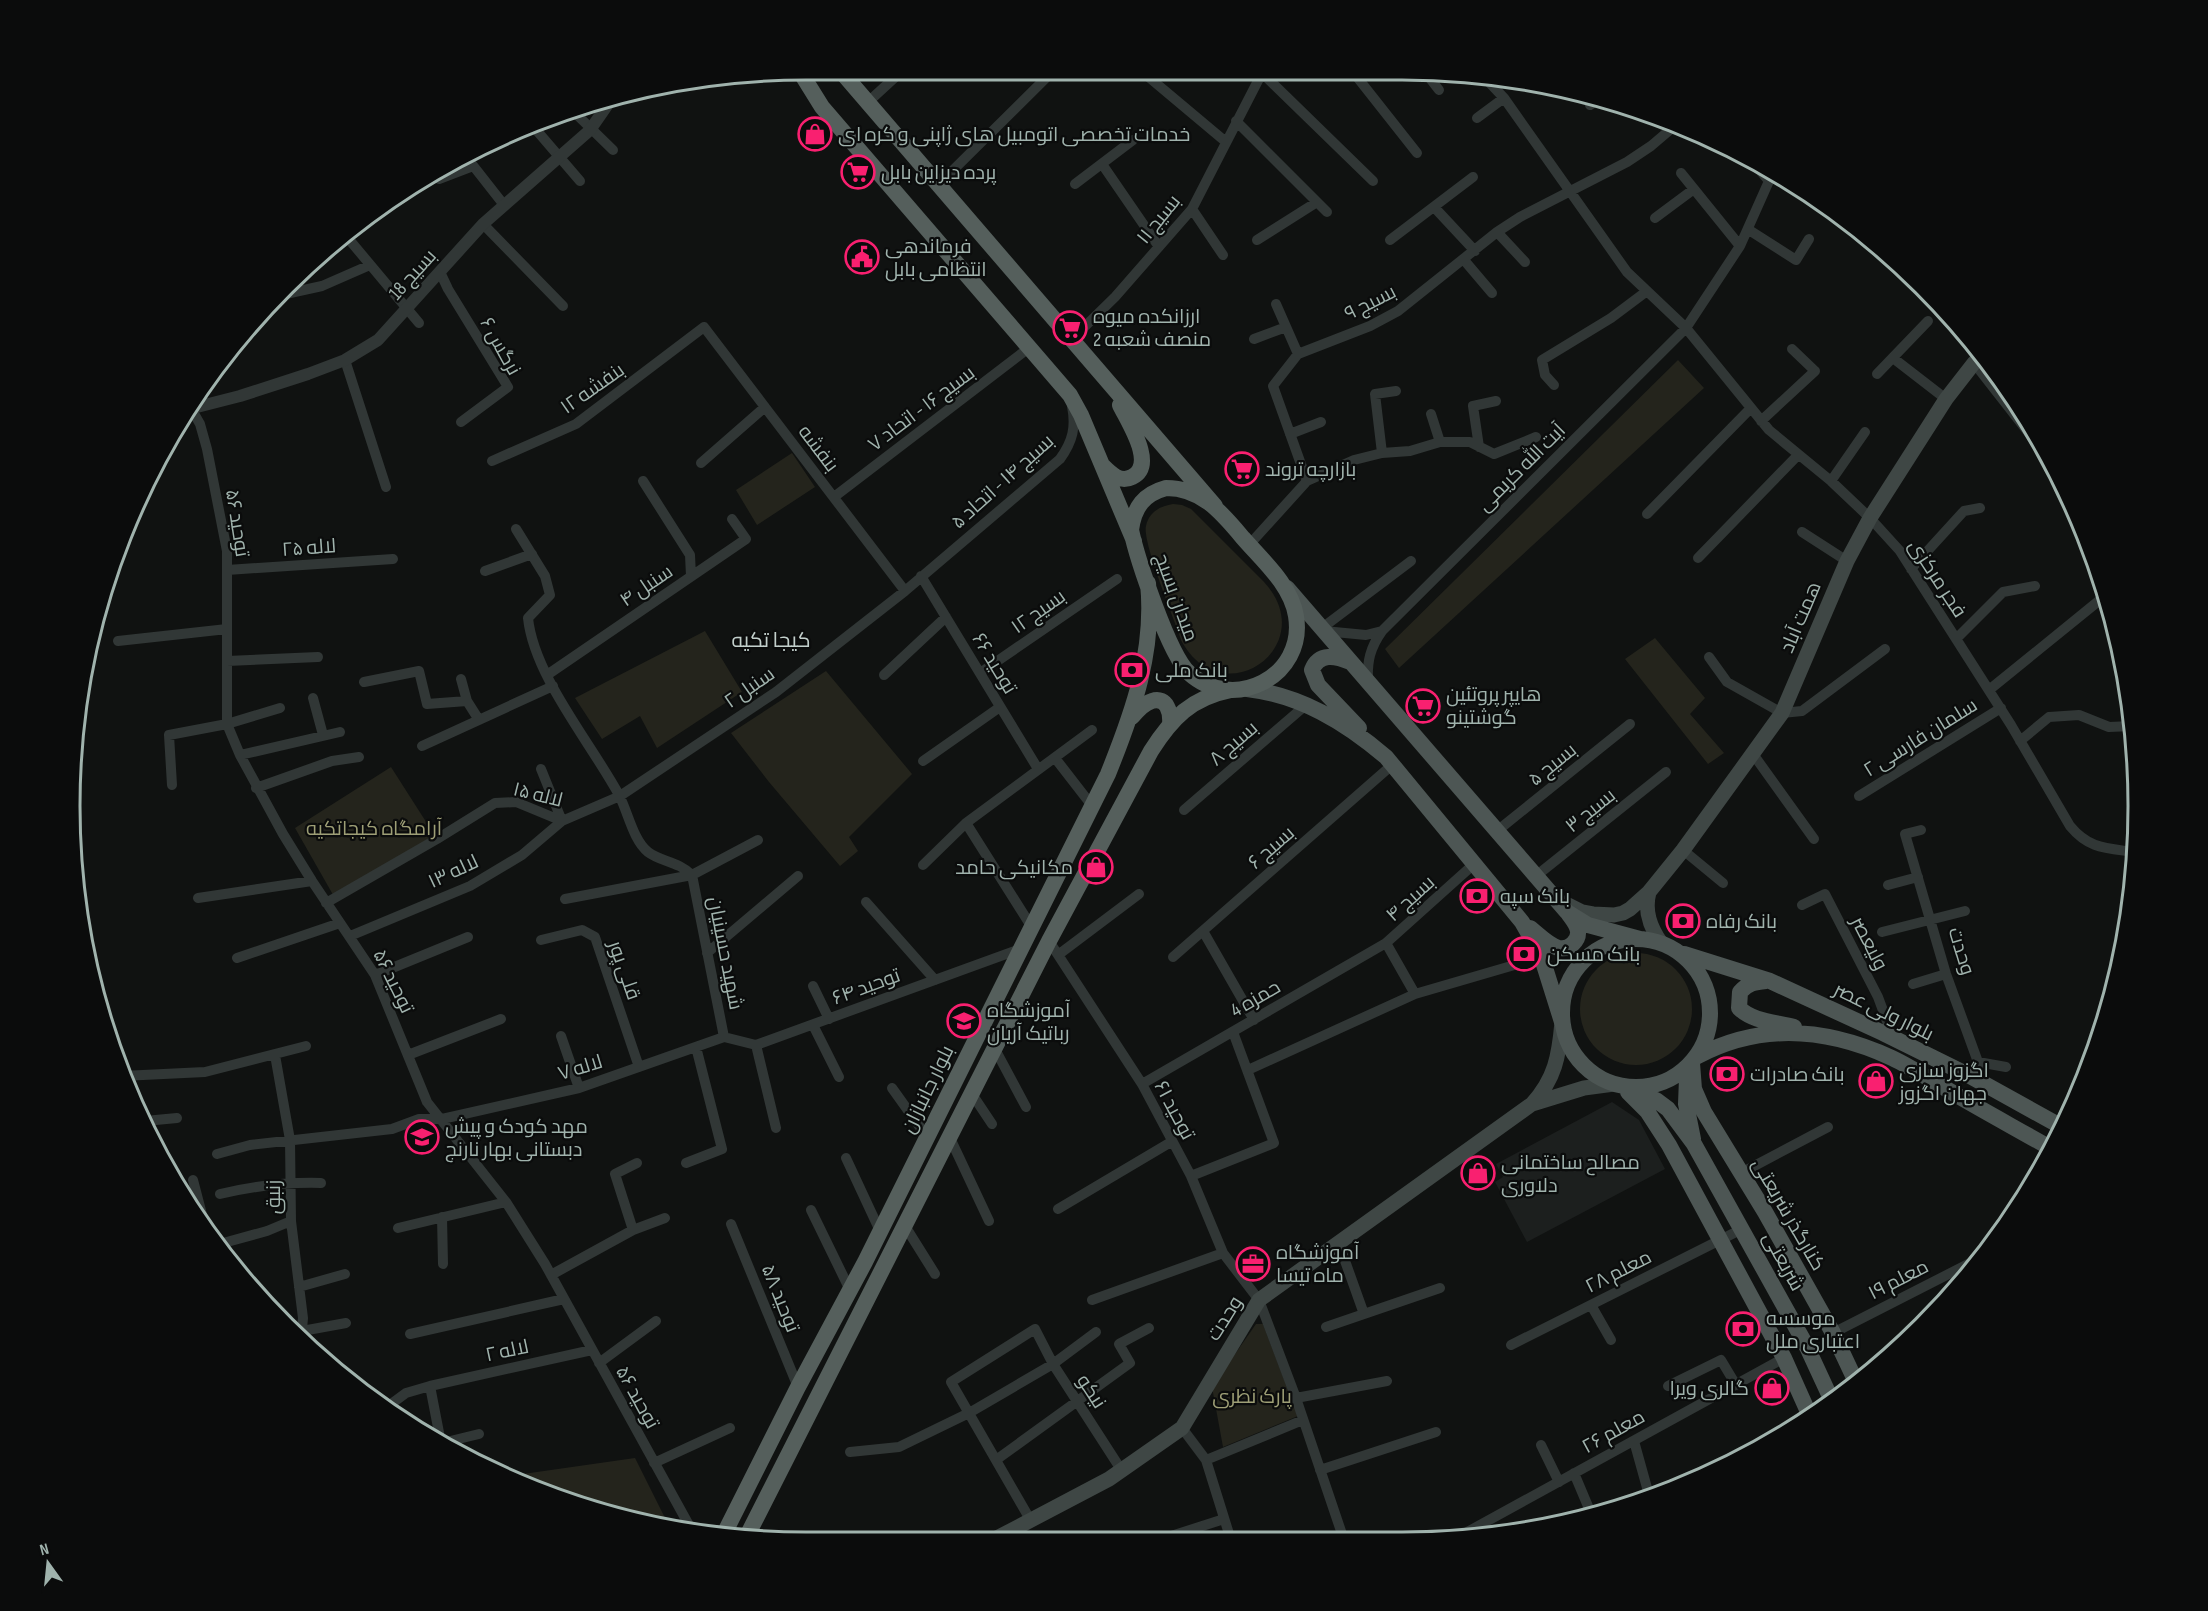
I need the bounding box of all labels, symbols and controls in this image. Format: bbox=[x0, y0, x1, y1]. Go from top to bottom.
shop icon: خدمات تخصصی اتومبیل های ژاپنی و کره ای bbox=[797, 116, 833, 152]
place label: خدمات تخصصی اتومبیل های ژاپنی و کره ای bbox=[838, 123, 1190, 147]
supermarket icon: پرده دیزاین بابل bbox=[840, 154, 876, 190]
place label: پرده دیزاین بابل bbox=[881, 161, 997, 185]
street label: بسیج ۱۱ bbox=[1132, 190, 1187, 250]
place label: فرماندهی انتظامی بابل bbox=[885, 235, 987, 282]
public building icon: فرماندهی انتظامی بابل bbox=[844, 239, 880, 275]
street label: بسیج 18 bbox=[384, 244, 442, 306]
street label: بسیج ۹ bbox=[1341, 280, 1401, 327]
place label: ارزانکده میوه منصف شعبه 2 bbox=[1093, 305, 1211, 352]
supermarket icon: ارزانکده میوه منصف شعبه 2 bbox=[1052, 310, 1088, 346]
street label: نرگس ۶ bbox=[474, 313, 526, 380]
street label: بنفشه ۱۲ bbox=[556, 358, 629, 419]
street label: بسیج ۱۶ - اتحاد ۷ bbox=[863, 361, 980, 458]
street label: آیت الله کریمی bbox=[1471, 417, 1571, 517]
street label: بنفشه bbox=[793, 420, 844, 477]
street label: بسیج ۱۴ - اتحاد ۵ bbox=[946, 429, 1060, 535]
supermarket icon: بازارچه تروند bbox=[1224, 451, 1260, 487]
place label: بازارچه تروند bbox=[1265, 458, 1356, 482]
street label: توحید ۵۶ bbox=[220, 488, 254, 559]
street label: لاله ۲۵ bbox=[281, 534, 337, 562]
street label: فجر مرکزی bbox=[1903, 535, 1971, 622]
street label: میدان بسیج bbox=[1148, 550, 1203, 645]
street label: سنبل ۴ bbox=[615, 559, 678, 612]
street label: همت آباد bbox=[1775, 578, 1827, 657]
street label: بسیج ۱۲ bbox=[1007, 585, 1071, 640]
district label: کیجا تکیه bbox=[731, 628, 811, 653]
street label: توحید ۶۶ bbox=[967, 629, 1022, 699]
bank icon: بانک ملی bbox=[1114, 652, 1150, 688]
place label: بانک ملی bbox=[1155, 659, 1228, 683]
street label: سنبل ۲ bbox=[720, 662, 779, 714]
place label: هایپر پروتئین گوشتینو bbox=[1446, 683, 1542, 730]
supermarket icon: هایپر پروتئین گوشتینو bbox=[1405, 688, 1441, 724]
street label: سلمان فارسی ۲ bbox=[1859, 693, 1982, 782]
street label: بسیج ۸ bbox=[1204, 716, 1264, 772]
street label: بسیج ۵ bbox=[1524, 738, 1582, 792]
street label: لاله ۱۵ bbox=[510, 777, 565, 813]
street label: بسیج ۳ bbox=[1561, 783, 1621, 839]
park label: آرامگاه کیجاتکیه bbox=[306, 817, 443, 841]
street label: بسیج ۶ bbox=[1244, 821, 1300, 875]
shop icon: مکانیکی حامد bbox=[1078, 849, 1114, 885]
street label: لاله ۱۳ bbox=[424, 850, 482, 894]
place label: مکانیکی حامد bbox=[955, 856, 1073, 880]
street label: بسیج ۴ bbox=[1381, 871, 1441, 928]
bank icon: بانک سپه bbox=[1459, 878, 1495, 914]
place label: بانک سپه bbox=[1500, 885, 1570, 909]
street label: شهید حسینیان bbox=[702, 895, 748, 1012]
bank icon: بانک رفاه bbox=[1665, 903, 1701, 939]
place label: بانک رفاه bbox=[1706, 910, 1777, 934]
street label: ولیعصر bbox=[1845, 912, 1893, 974]
street label: وحدت bbox=[1942, 925, 1980, 978]
street label: قلی پور bbox=[602, 936, 645, 1003]
bank icon: بانک مسکن bbox=[1506, 936, 1542, 972]
place label: بانک مسکن bbox=[1547, 943, 1640, 967]
street label: توحید ۵۶ bbox=[367, 946, 419, 1018]
street label: توحید ۶۴ bbox=[829, 963, 904, 1010]
street label: حمزه 4 bbox=[1226, 975, 1285, 1023]
street label: بلوار ولی عصر bbox=[1829, 977, 1938, 1046]
place label: آموزشگاه رباتیک آریان bbox=[987, 999, 1071, 1046]
school or university icon: آموزشگاه رباتیک آریان bbox=[946, 1003, 982, 1039]
street label: بلوار جانبازان bbox=[896, 1042, 959, 1137]
street label: لاله ۷ bbox=[555, 1050, 606, 1086]
bank icon: بانک صادرات bbox=[1709, 1056, 1745, 1092]
place label: اگزوز سازی جهان اگزوز bbox=[1898, 1059, 1989, 1106]
place label: بانک صادرات bbox=[1750, 1063, 1845, 1087]
shop icon: اگزوز سازی جهان اگزوز bbox=[1858, 1063, 1894, 1099]
street label: توحید ۶۱ bbox=[1149, 1077, 1200, 1145]
place label: مهد کودک و پیش دبستانی بهار نارنج bbox=[445, 1115, 588, 1163]
school or university icon: مهد کودک و پیش دبستانی بهار نارنج bbox=[404, 1119, 440, 1155]
place label: مصالح ساختمانی دلاوری bbox=[1501, 1151, 1640, 1198]
street label: کنارگذر شریعتی bbox=[1747, 1153, 1831, 1275]
shop icon: مصالح ساختمانی دلاوری bbox=[1460, 1155, 1496, 1191]
street label: زنبق bbox=[262, 1180, 286, 1214]
street label: شریعتی bbox=[1758, 1227, 1810, 1295]
place label: آموزشگاه ماه تیسا bbox=[1276, 1241, 1360, 1288]
street label: معلم ۲۸ bbox=[1581, 1245, 1656, 1300]
office icon: آموزشگاه ماه تیسا bbox=[1235, 1246, 1271, 1282]
street label: معلم ۱۹ bbox=[1864, 1255, 1933, 1306]
street label: توحید ۵۸ bbox=[756, 1261, 805, 1336]
street label: وحدت bbox=[1202, 1292, 1248, 1345]
place label: موسسه اعتباری ملل bbox=[1766, 1307, 1860, 1354]
bank icon: موسسه اعتباری ملل bbox=[1725, 1311, 1761, 1347]
street label: لاله ۲ bbox=[483, 1335, 531, 1367]
street label: توحید ۵۶ bbox=[610, 1362, 664, 1434]
street label: نیکو bbox=[1071, 1370, 1111, 1413]
shop icon: گالری ویرا bbox=[1754, 1370, 1790, 1406]
place label: گالری ویرا bbox=[1669, 1377, 1749, 1401]
park label: پارک نظری bbox=[1212, 1385, 1292, 1409]
street label: معلم ۲۶ bbox=[1578, 1405, 1650, 1460]
north arrow bbox=[18, 1533, 78, 1593]
text: N bbox=[38, 1540, 51, 1560]

